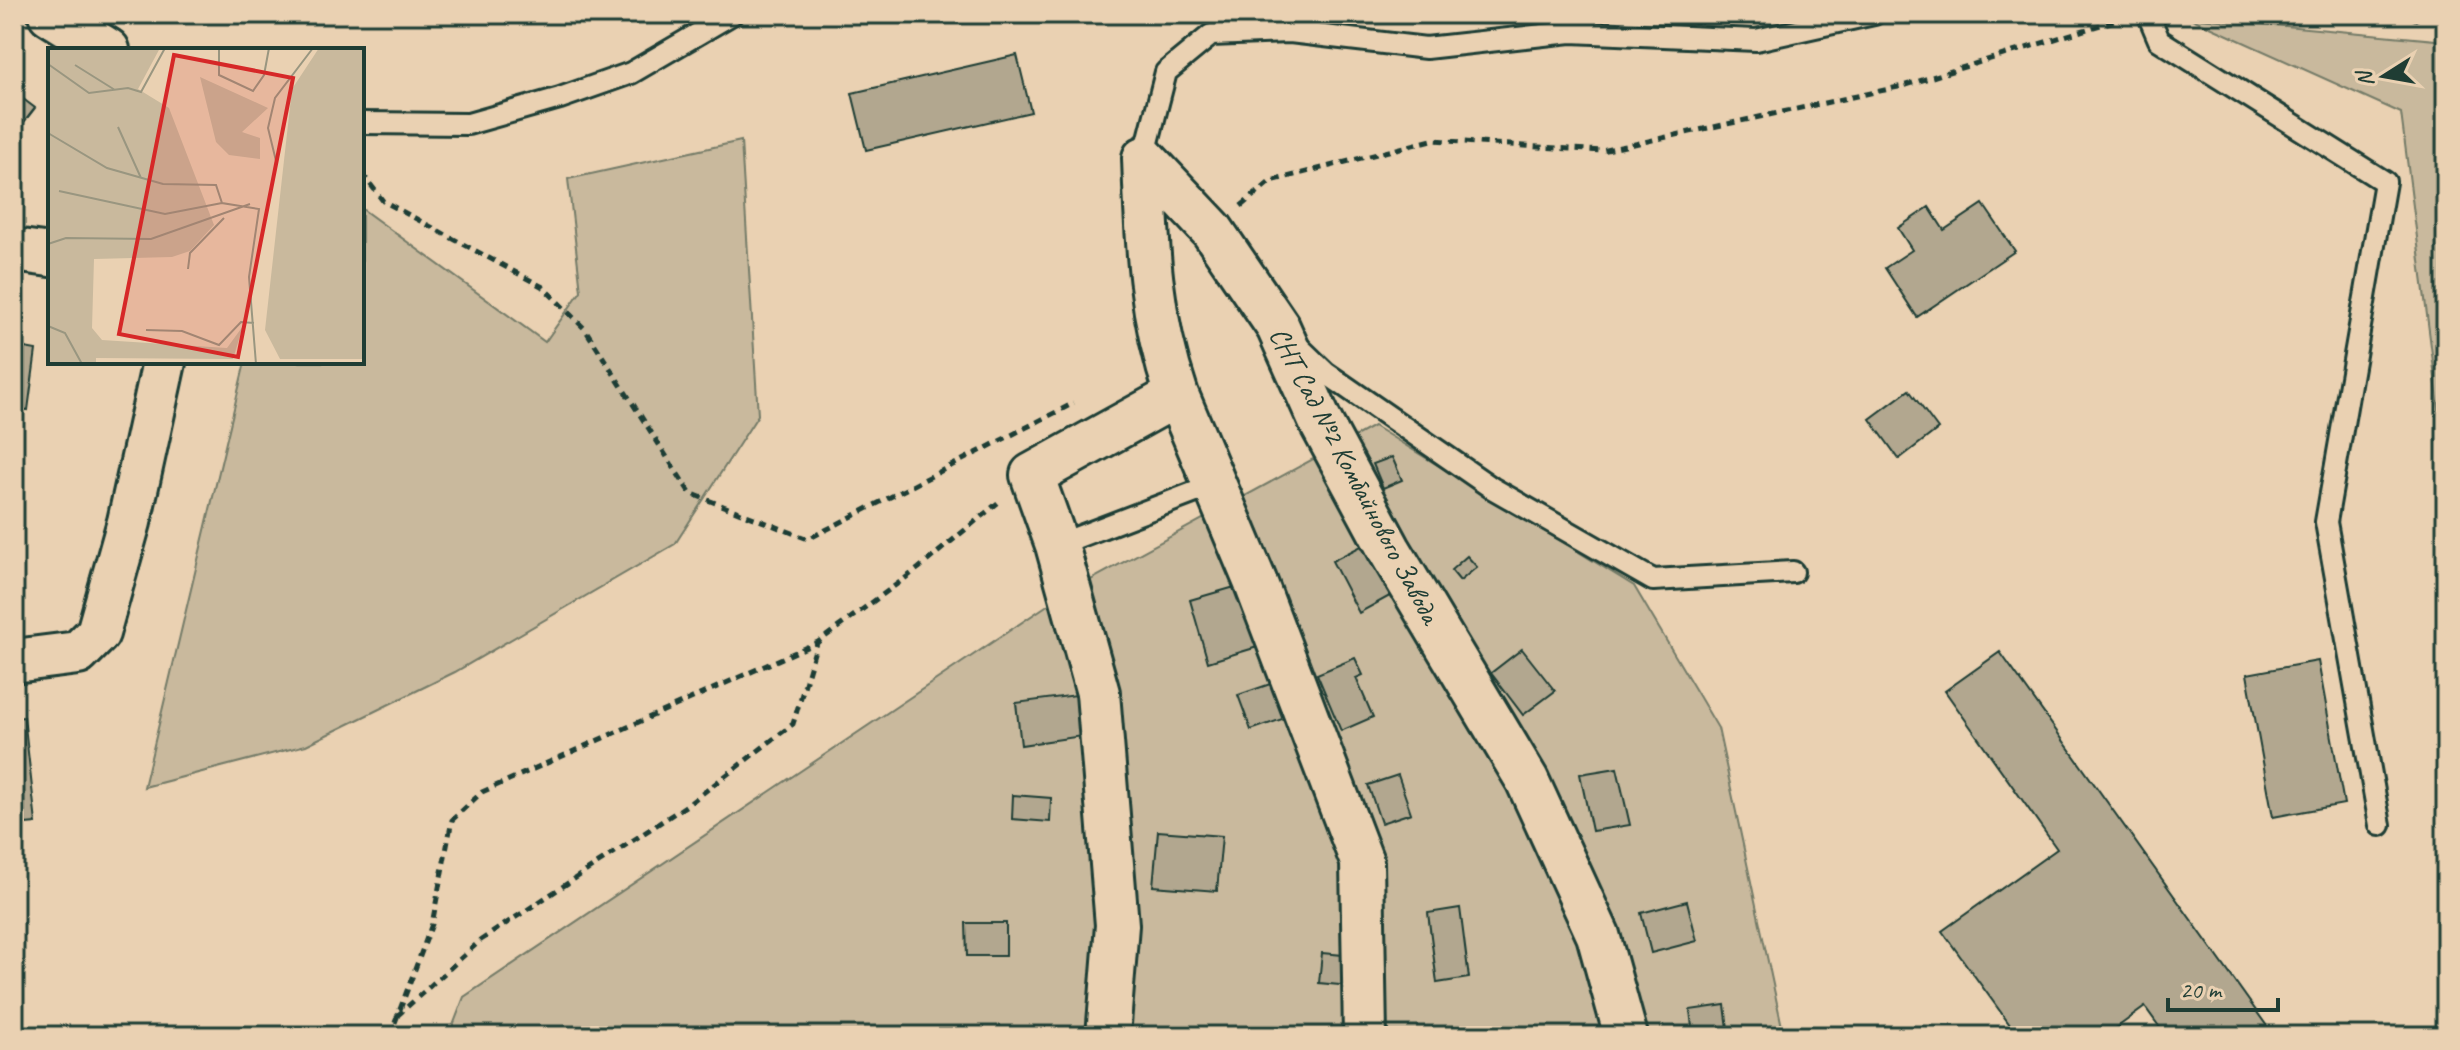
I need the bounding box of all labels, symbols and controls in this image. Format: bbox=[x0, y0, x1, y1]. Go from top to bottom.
north arrow bbox=[2344, 36, 2424, 116]
inset map bbox=[48, 48, 364, 364]
text: N bbox=[2350, 67, 2380, 89]
street label: СНТ Сад №2 Комбайнового Завода bbox=[1262, 321, 1449, 631]
scale bar bbox=[2168, 962, 2278, 1012]
text: 20 m bbox=[2180, 975, 2223, 1005]

